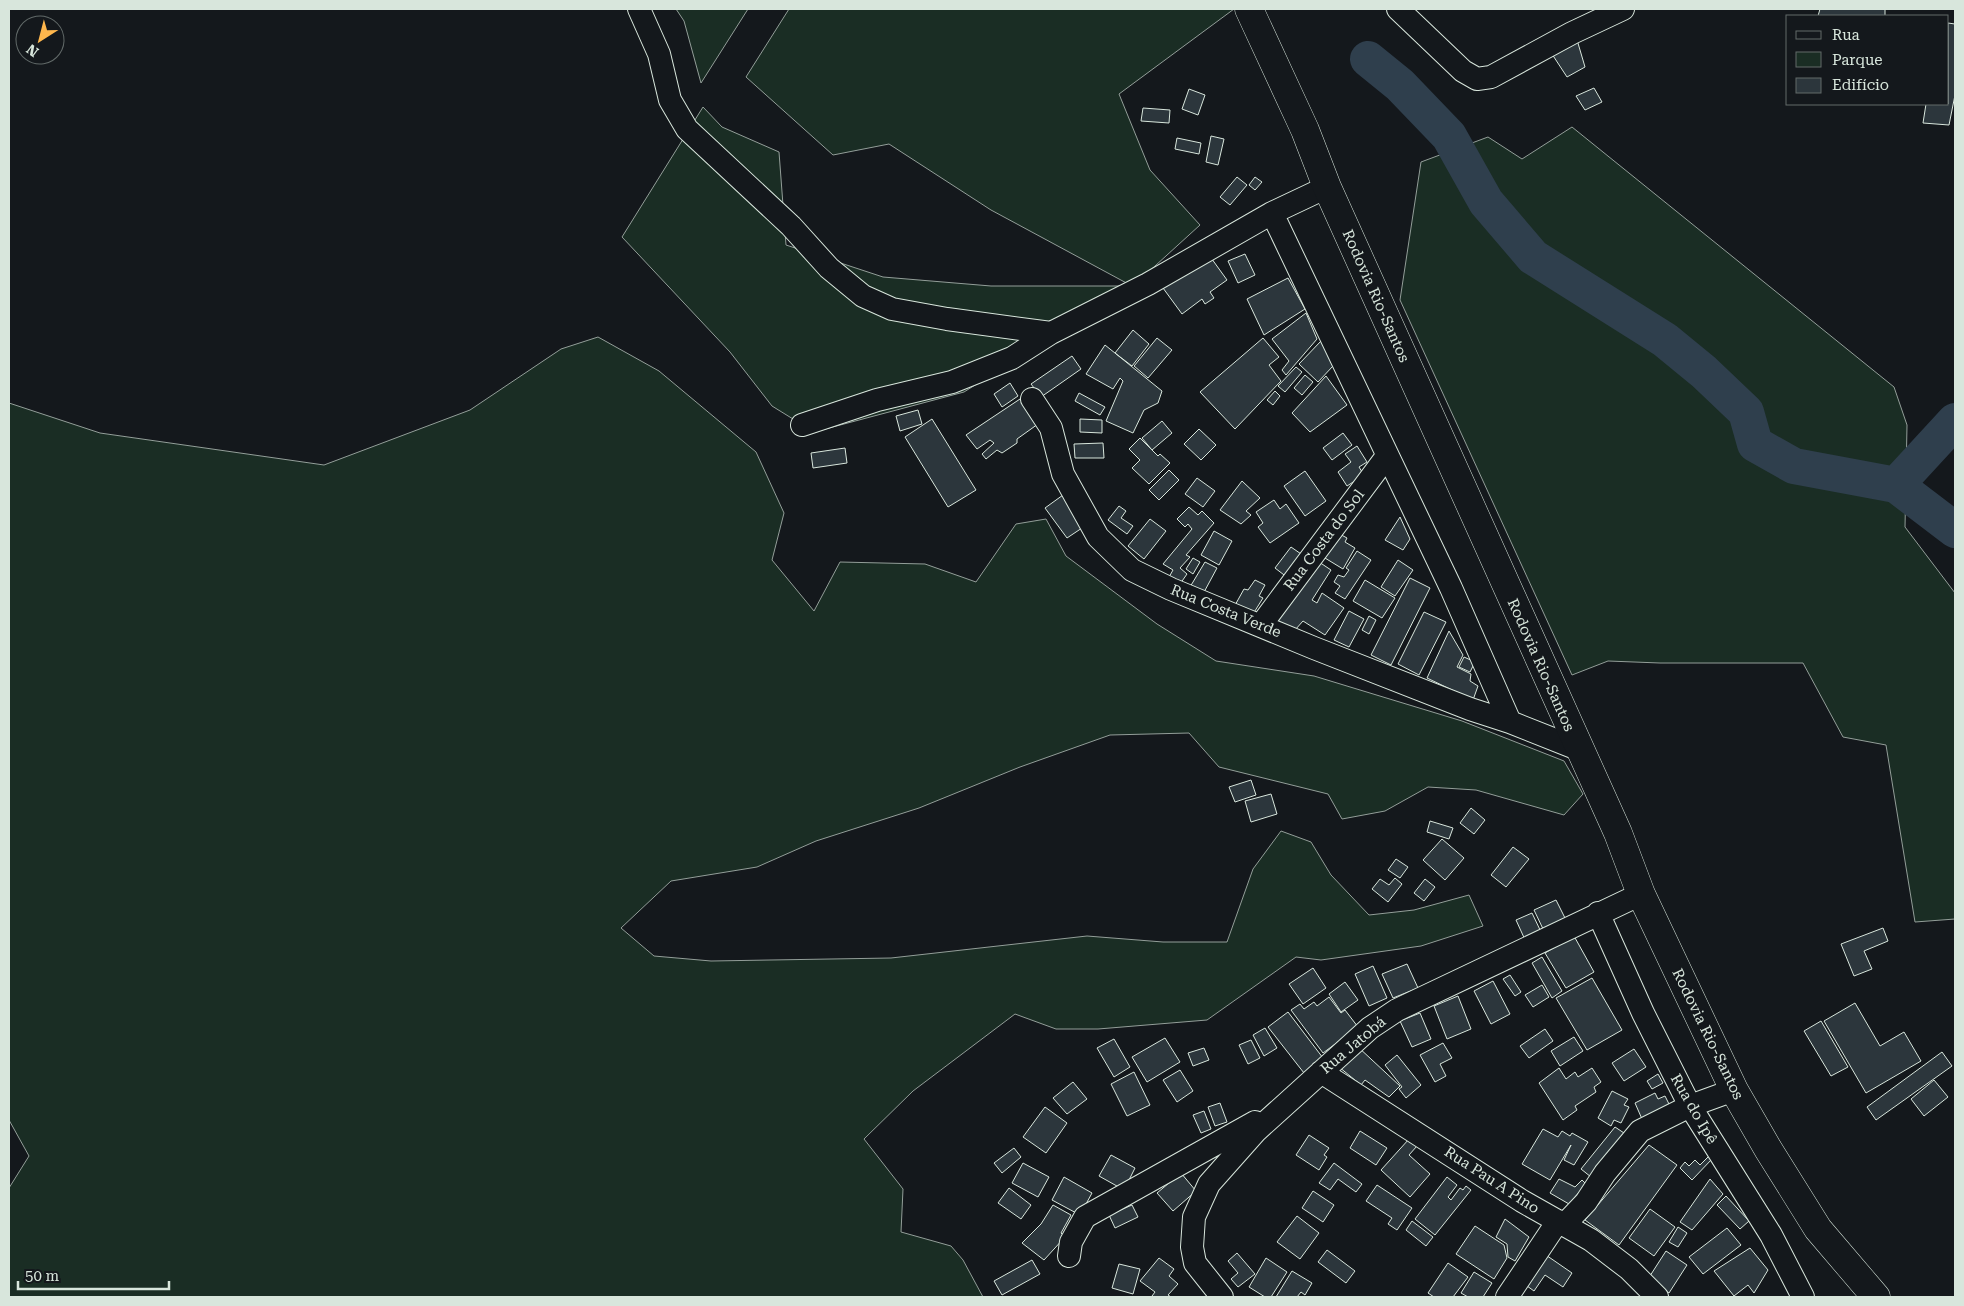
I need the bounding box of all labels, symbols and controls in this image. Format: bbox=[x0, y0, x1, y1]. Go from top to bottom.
north arrow bbox=[15, 15, 65, 65]
legend bbox=[1786, 15, 1949, 105]
text: Rua bbox=[1832, 26, 1860, 44]
text: N bbox=[23, 41, 41, 60]
text: Parque bbox=[1832, 51, 1883, 69]
text: Edifício bbox=[1832, 76, 1889, 94]
street label: Rodovia Rio-Santos bbox=[1339, 227, 1413, 365]
street label: Rua Costa do Sol bbox=[1280, 486, 1368, 594]
street label: Rua Costa Verde bbox=[1168, 581, 1284, 641]
street label: Rodovia Rio-Santos bbox=[1504, 596, 1578, 734]
street label: Rodovia Rio-Santos bbox=[1668, 966, 1748, 1102]
street label: Rua Jatobá bbox=[1317, 1012, 1389, 1078]
street label: Rua do Ipê bbox=[1667, 1071, 1721, 1147]
street label: Rua Pau A Pino bbox=[1441, 1143, 1543, 1217]
scale bar bbox=[18, 1258, 169, 1290]
text: 50 m bbox=[25, 1267, 60, 1285]

